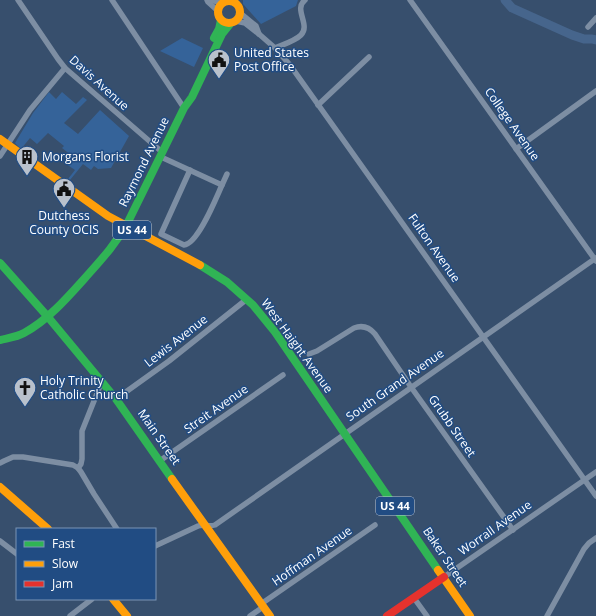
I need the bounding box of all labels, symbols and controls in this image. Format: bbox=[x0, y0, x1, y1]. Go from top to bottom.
place label: United States Post Office bbox=[234, 44, 309, 75]
public building icon: United States Post Office bbox=[206, 47, 232, 80]
street label: Davis Avenue bbox=[66, 51, 133, 114]
street label: College Avenue bbox=[481, 84, 544, 164]
street label: Raymond Avenue bbox=[114, 114, 173, 210]
building icon: Morgans Florist bbox=[14, 144, 40, 177]
place label: Morgans Florist bbox=[42, 148, 129, 165]
public building icon: Dutchess County OCIS bbox=[51, 176, 77, 209]
place label: Dutchess County OCIS bbox=[29, 207, 99, 238]
street label: Fulton Avenue bbox=[404, 210, 465, 286]
road number: US 44 bbox=[113, 221, 151, 239]
street label: West Haight Avenue bbox=[257, 295, 338, 396]
street label: Lewis Avenue bbox=[141, 310, 211, 371]
street label: South Grand Avenue bbox=[342, 344, 447, 425]
place label: Holy Trinity Catholic Church bbox=[40, 372, 128, 403]
church icon: Holy Trinity Catholic Church bbox=[12, 375, 38, 408]
street label: Streit Avenue bbox=[180, 380, 251, 437]
street label: Grubb Street bbox=[425, 391, 480, 460]
street label: Main Street bbox=[134, 405, 185, 468]
street label: Worrall Avenue bbox=[455, 496, 535, 559]
road number: US 44 bbox=[376, 497, 414, 515]
street label: Hoffman Avenue bbox=[268, 521, 355, 590]
street label: Baker Street bbox=[419, 523, 472, 590]
legend bbox=[16, 528, 156, 600]
text: Fast bbox=[52, 535, 75, 552]
text: Slow bbox=[52, 555, 79, 572]
text: Jam bbox=[51, 575, 73, 592]

